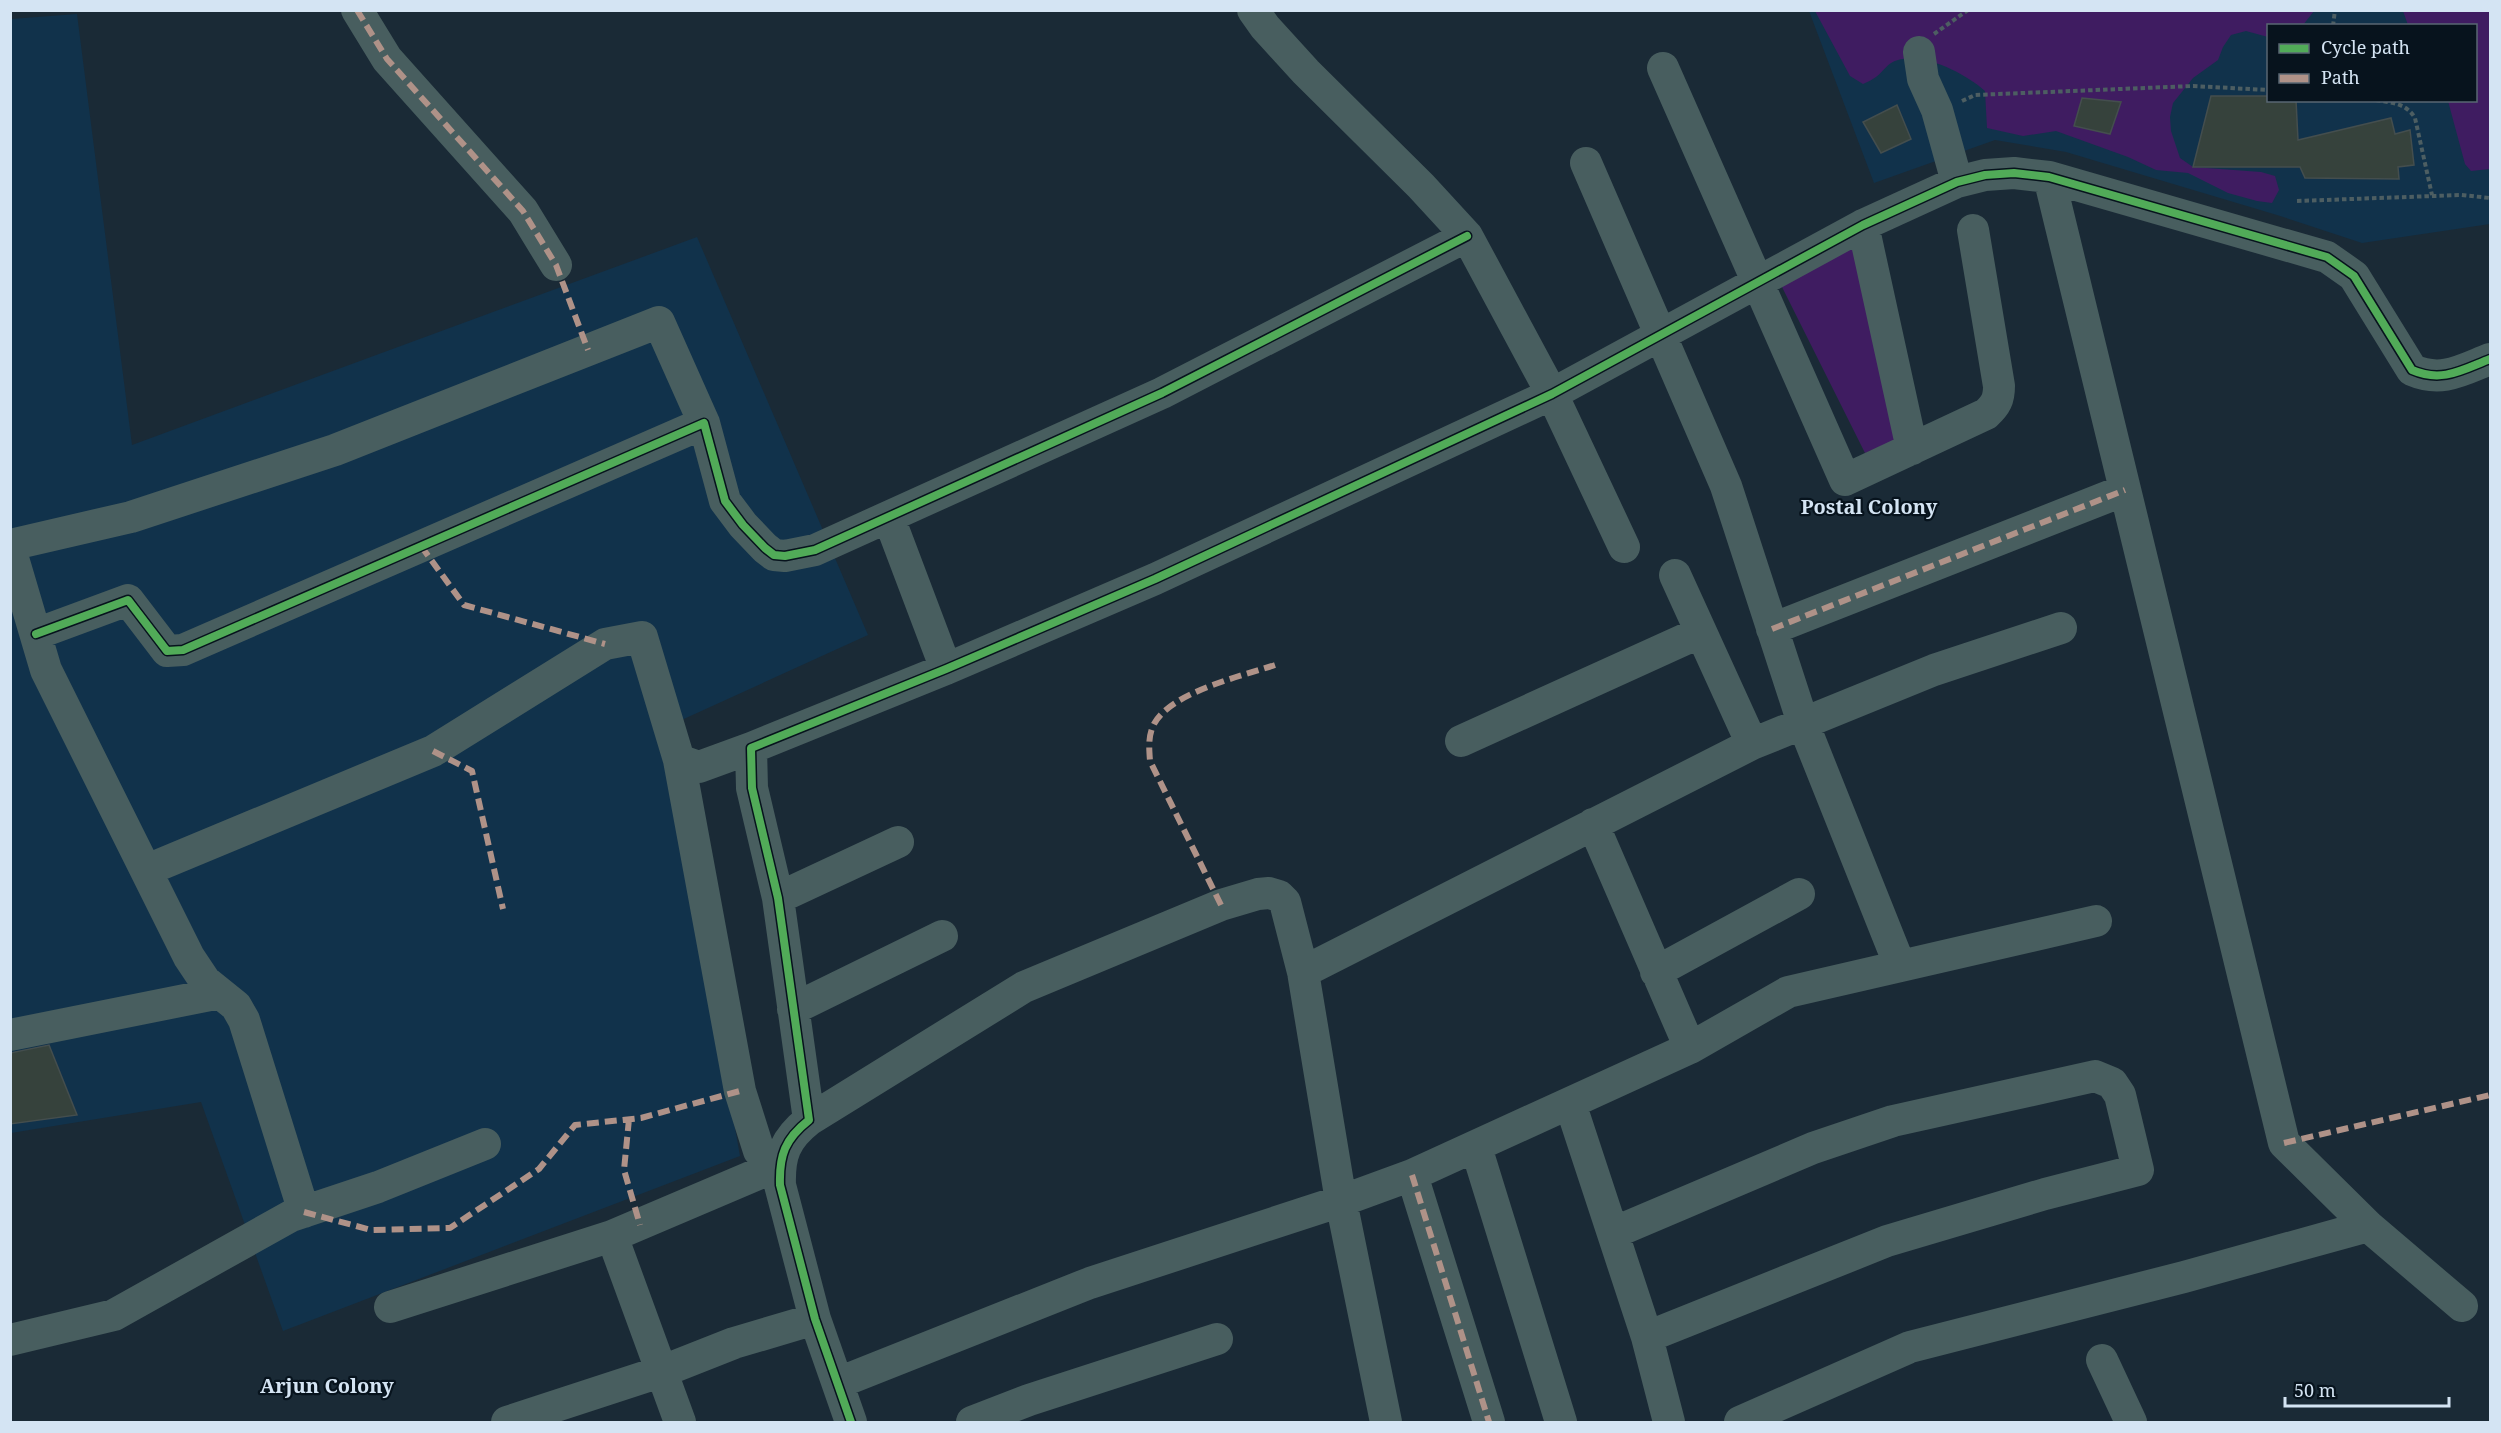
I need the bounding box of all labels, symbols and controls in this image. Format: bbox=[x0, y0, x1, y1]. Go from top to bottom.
legend bbox=[2267, 24, 2477, 102]
text: Cycle path bbox=[2321, 35, 2410, 59]
text: Path bbox=[2321, 65, 2360, 89]
district label: Postal Colony bbox=[1801, 493, 1938, 520]
scale bar bbox=[2285, 1370, 2448, 1408]
district label: Arjun Colony bbox=[260, 1372, 394, 1399]
text: 50 m bbox=[2294, 1378, 2336, 1402]

